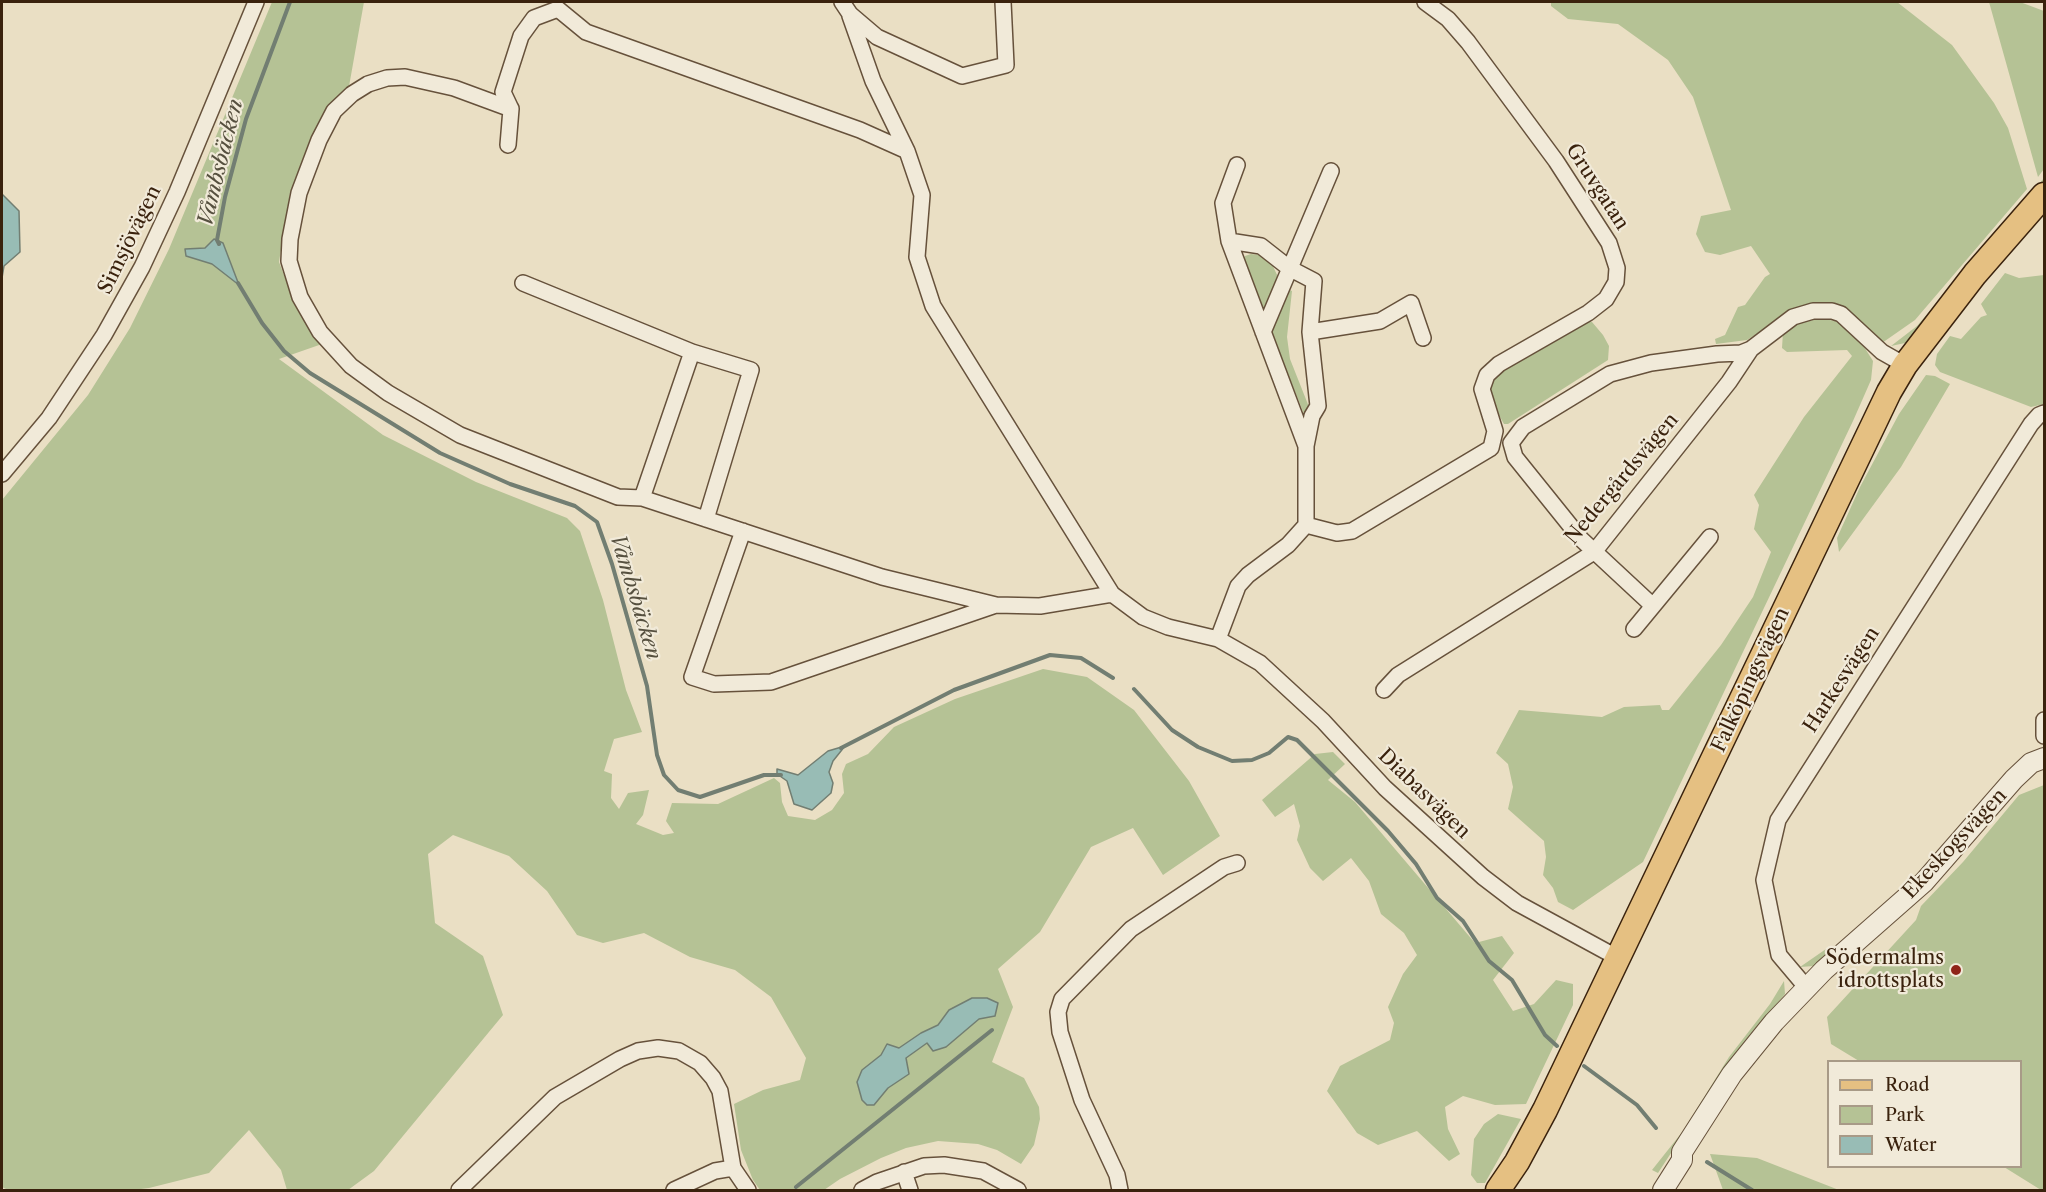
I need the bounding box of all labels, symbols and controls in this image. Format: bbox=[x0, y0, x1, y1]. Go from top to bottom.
water label: Våmbsbäcken bbox=[193, 97, 249, 229]
street label: Gruvgatan bbox=[1560, 139, 1634, 235]
street label: Simsjövägen bbox=[93, 182, 167, 298]
street label: Nedergårdsvägen bbox=[1560, 409, 1684, 549]
water label: Våmbsbäcken bbox=[604, 531, 666, 663]
street label: Falköpingsvägen bbox=[1707, 604, 1795, 756]
street label: Harkesvägen bbox=[1799, 623, 1885, 737]
street label: Diabasvägen bbox=[1373, 744, 1475, 844]
street label: Ekeskogsvägen bbox=[1898, 784, 2012, 904]
place label: Södermalms idrottsplats bbox=[1826, 946, 1944, 993]
marker: Södermalms idrottsplats bbox=[1949, 963, 1963, 977]
legend bbox=[1827, 1060, 2022, 1168]
text: Road bbox=[1885, 1074, 1930, 1096]
text: Park bbox=[1885, 1104, 1924, 1126]
text: Water bbox=[1885, 1134, 1937, 1156]

